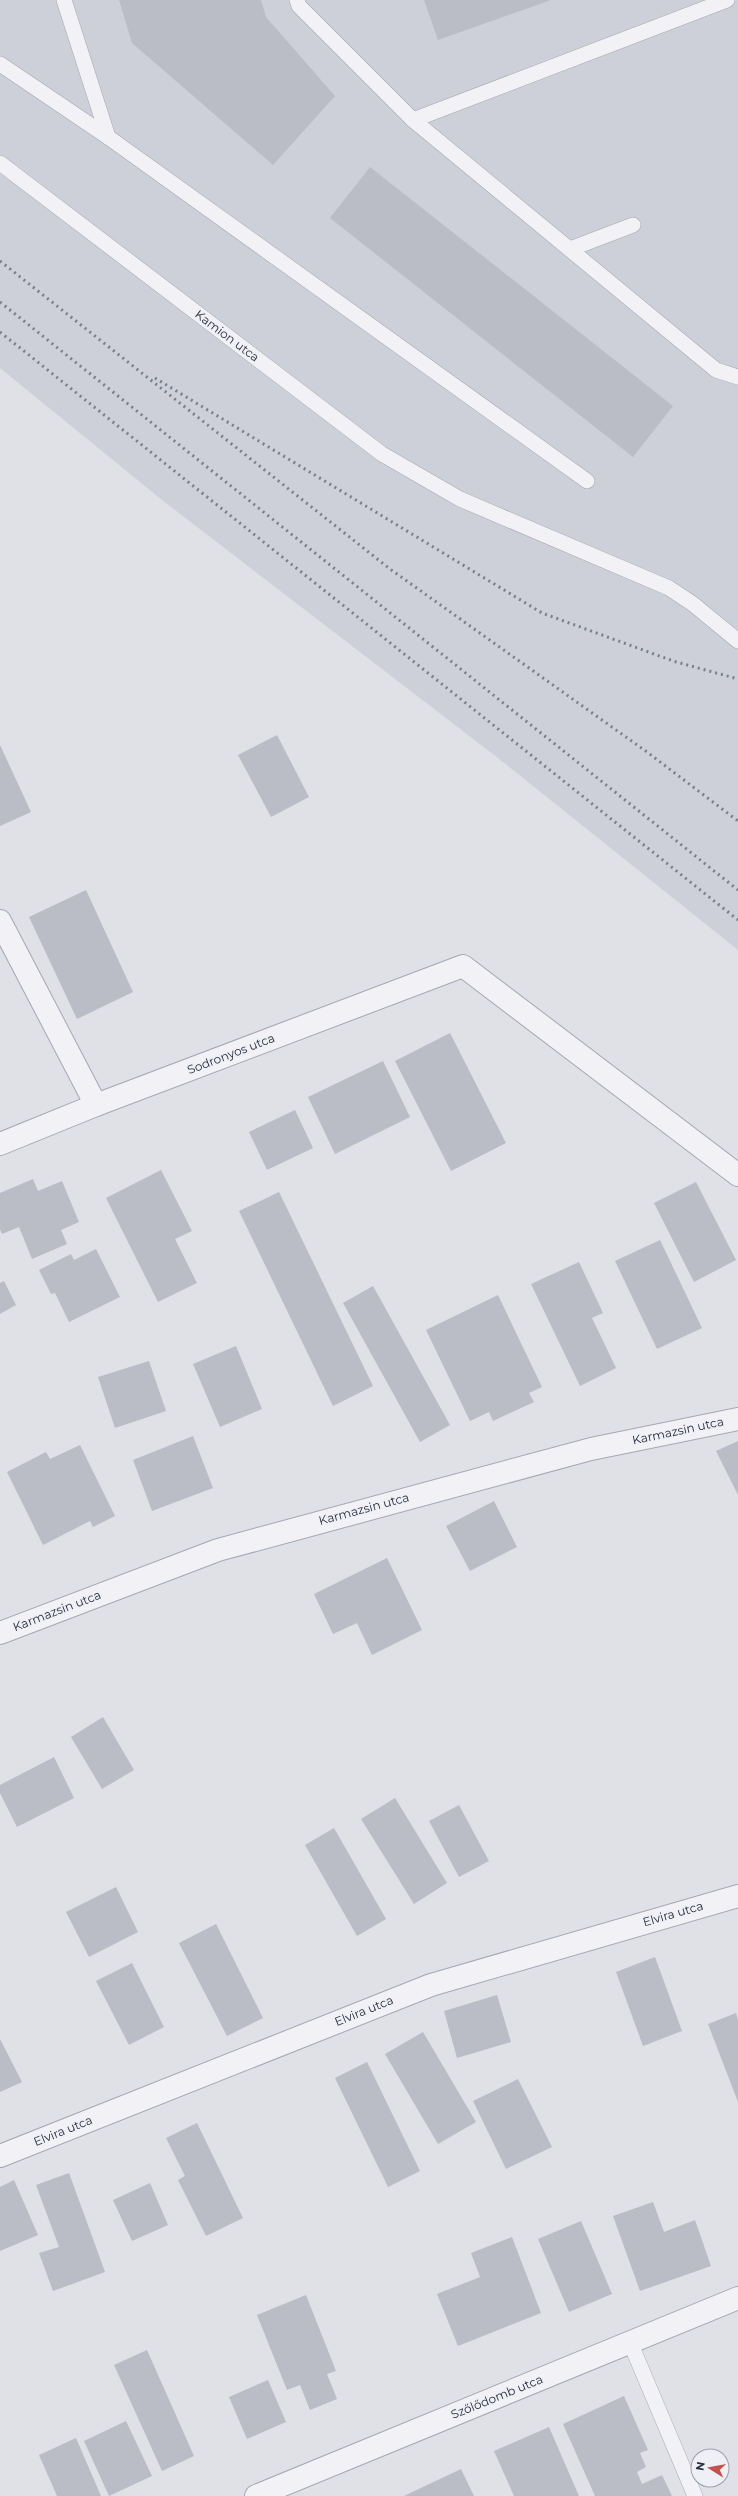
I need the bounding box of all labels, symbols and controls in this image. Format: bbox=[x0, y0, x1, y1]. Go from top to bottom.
street label: Kamion utca bbox=[192, 307, 262, 365]
street label: Sodronyos utca bbox=[185, 1030, 277, 1077]
street label: Karmazsin utca bbox=[631, 1414, 725, 1448]
street label: Karmazsin utca bbox=[317, 1489, 411, 1528]
street label: Karmazsin utca bbox=[11, 1587, 103, 1634]
street label: Elvira utca bbox=[641, 1898, 705, 1929]
street label: Elvira utca bbox=[332, 1992, 395, 2029]
street label: Elvira utca bbox=[31, 2112, 94, 2149]
street label: Szőlődomb utca bbox=[449, 2371, 545, 2422]
north arrow bbox=[690, 2448, 730, 2488]
text: N bbox=[692, 2460, 708, 2472]

